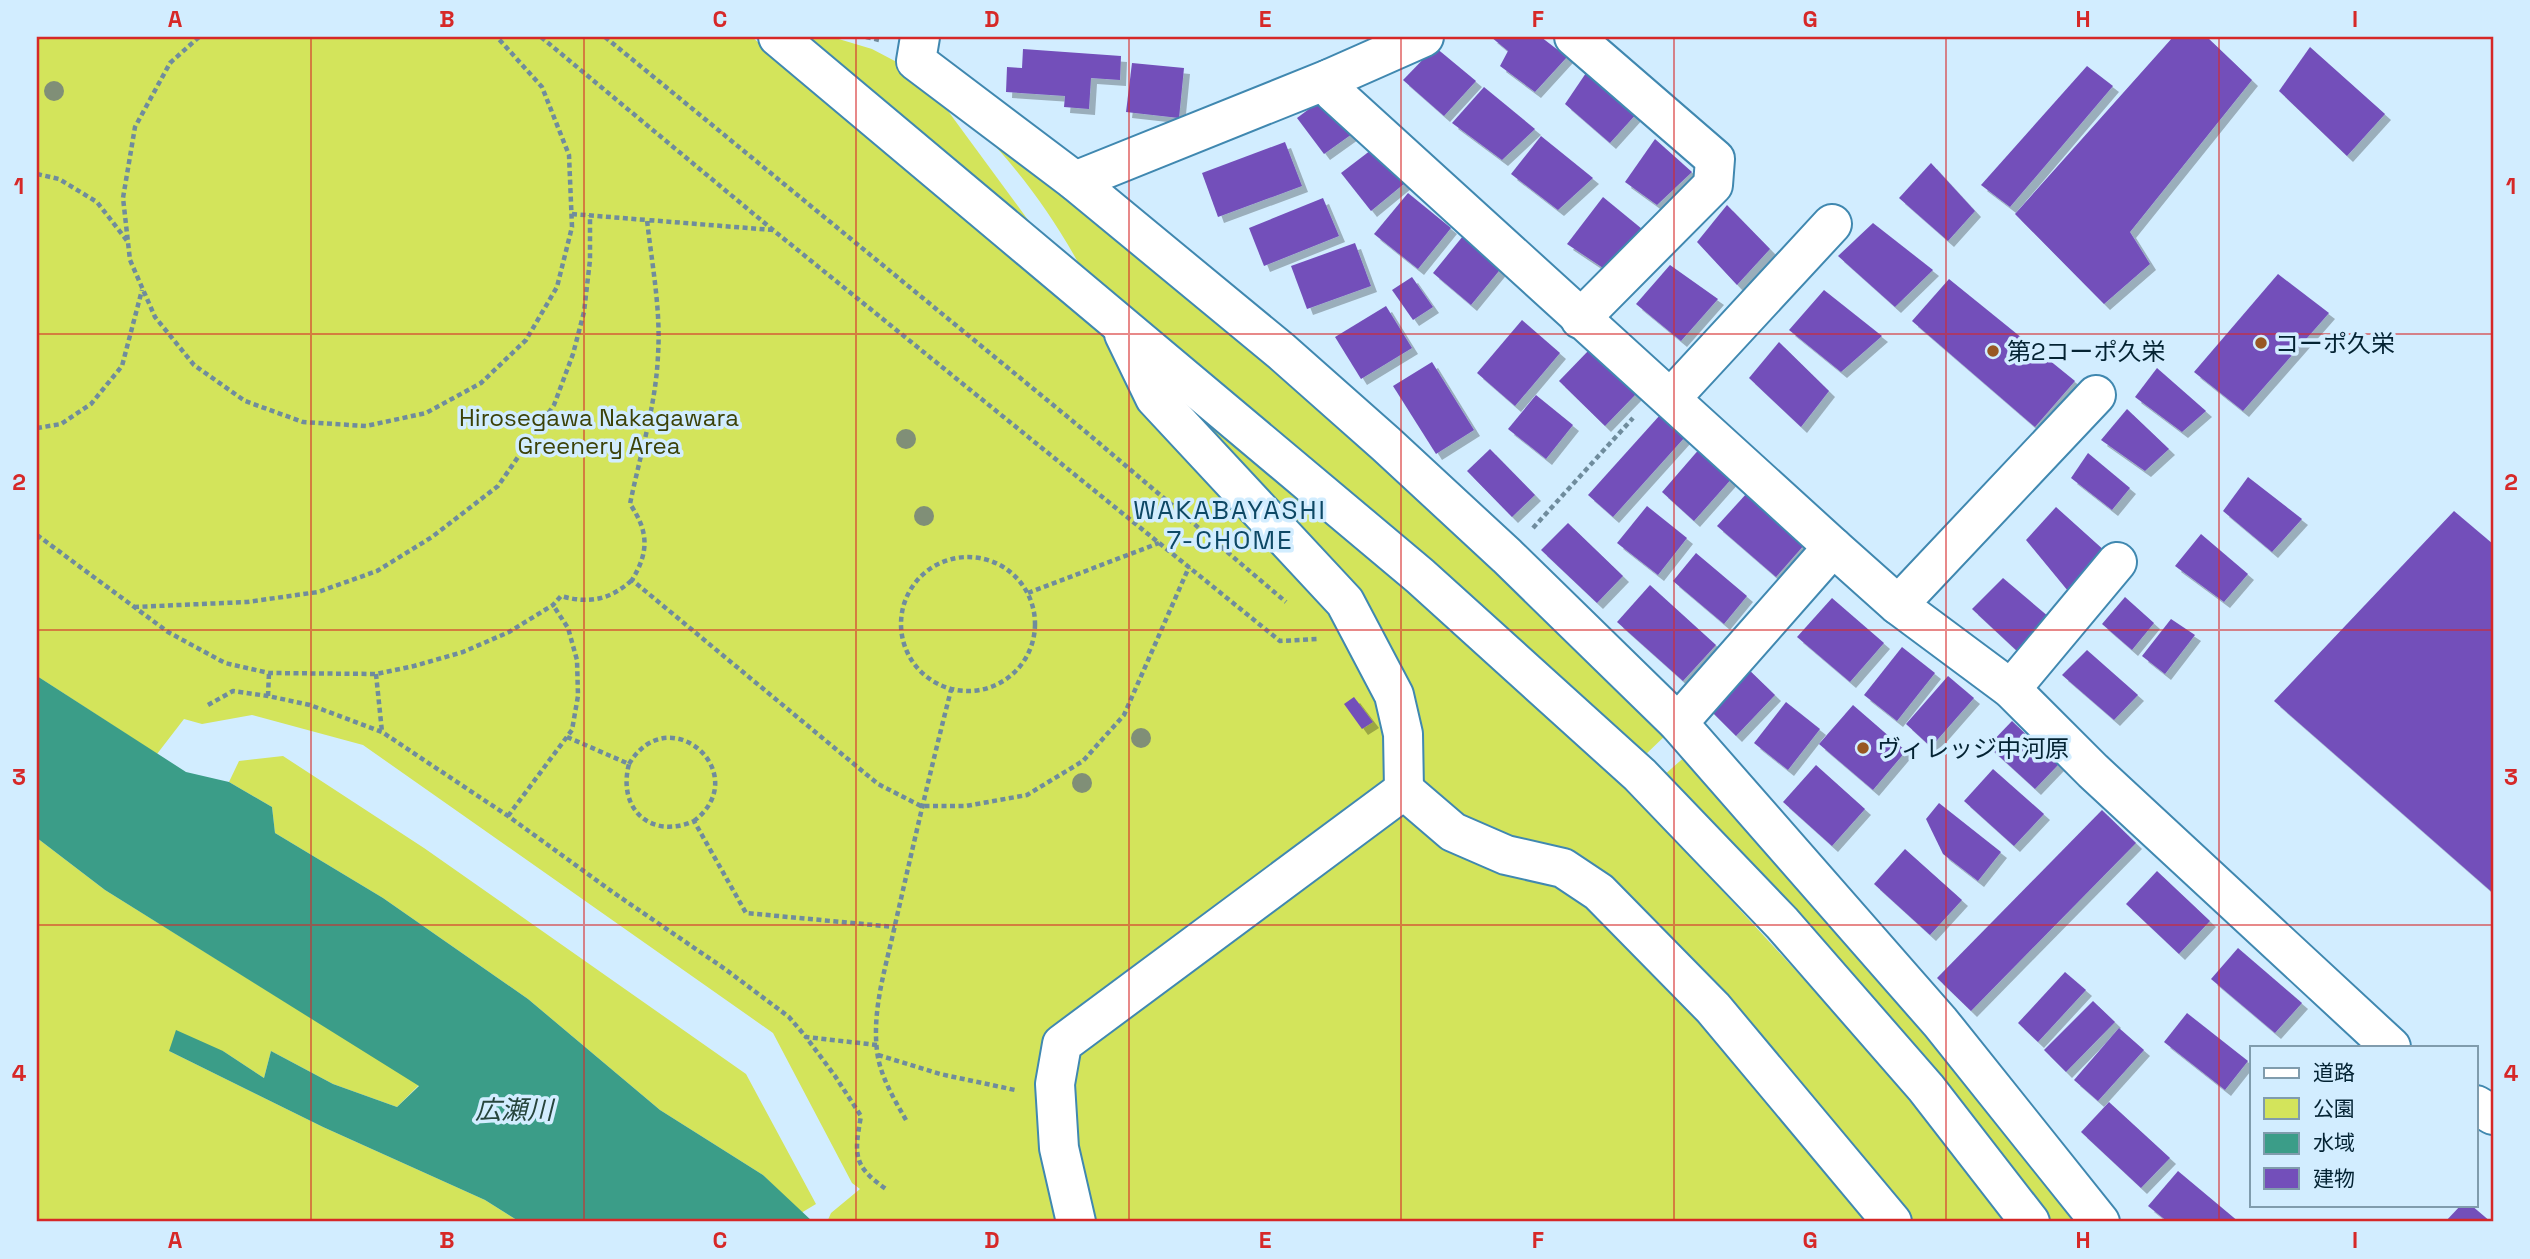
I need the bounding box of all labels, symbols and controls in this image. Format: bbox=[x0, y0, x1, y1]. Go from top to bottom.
text: A bbox=[168, 4, 183, 34]
text: B bbox=[439, 4, 455, 34]
text: C bbox=[713, 4, 727, 34]
text: D bbox=[984, 4, 1000, 34]
text: E bbox=[1259, 4, 1271, 34]
text: F bbox=[1532, 4, 1544, 34]
text: G bbox=[1802, 4, 1818, 34]
text: H bbox=[2075, 4, 2091, 34]
text: I bbox=[2352, 4, 2358, 34]
text: 1 bbox=[14, 171, 24, 201]
text: 1 bbox=[2506, 171, 2516, 201]
place label: コーポ久栄 bbox=[2275, 328, 2395, 359]
marker: コーポ久栄 bbox=[2253, 335, 2269, 351]
place label: 第2コーポ久栄 bbox=[2007, 336, 2165, 367]
marker: 第2コーポ久栄 bbox=[1985, 343, 2001, 359]
park label: Hirosegawa Nakagawara Greenery Area bbox=[459, 402, 739, 461]
text: 2 bbox=[12, 467, 26, 497]
text: 2 bbox=[2504, 467, 2518, 497]
district label: WAKABAYASHI 7-CHOME bbox=[1133, 493, 1327, 557]
place label: ヴィレッジ中河原 bbox=[1877, 733, 2069, 764]
marker: ヴィレッジ中河原 bbox=[1855, 740, 1871, 756]
text: 3 bbox=[12, 762, 26, 792]
text: 3 bbox=[2504, 762, 2518, 792]
legend bbox=[2250, 1046, 2478, 1206]
text: 4 bbox=[12, 1058, 27, 1088]
text: 4 bbox=[2504, 1058, 2519, 1088]
text: 道路 bbox=[2313, 1059, 2355, 1086]
water label: 広瀬川 bbox=[475, 1093, 556, 1127]
text: 公園 bbox=[2313, 1095, 2355, 1122]
text: 水域 bbox=[2313, 1129, 2355, 1156]
text: 建物 bbox=[2313, 1165, 2355, 1192]
text: A bbox=[168, 1225, 183, 1255]
text: B bbox=[439, 1225, 455, 1255]
text: C bbox=[713, 1225, 727, 1255]
text: D bbox=[984, 1225, 1000, 1255]
text: E bbox=[1259, 1225, 1271, 1255]
text: F bbox=[1532, 1225, 1544, 1255]
text: G bbox=[1802, 1225, 1818, 1255]
text: H bbox=[2075, 1225, 2091, 1255]
text: I bbox=[2352, 1225, 2358, 1255]

